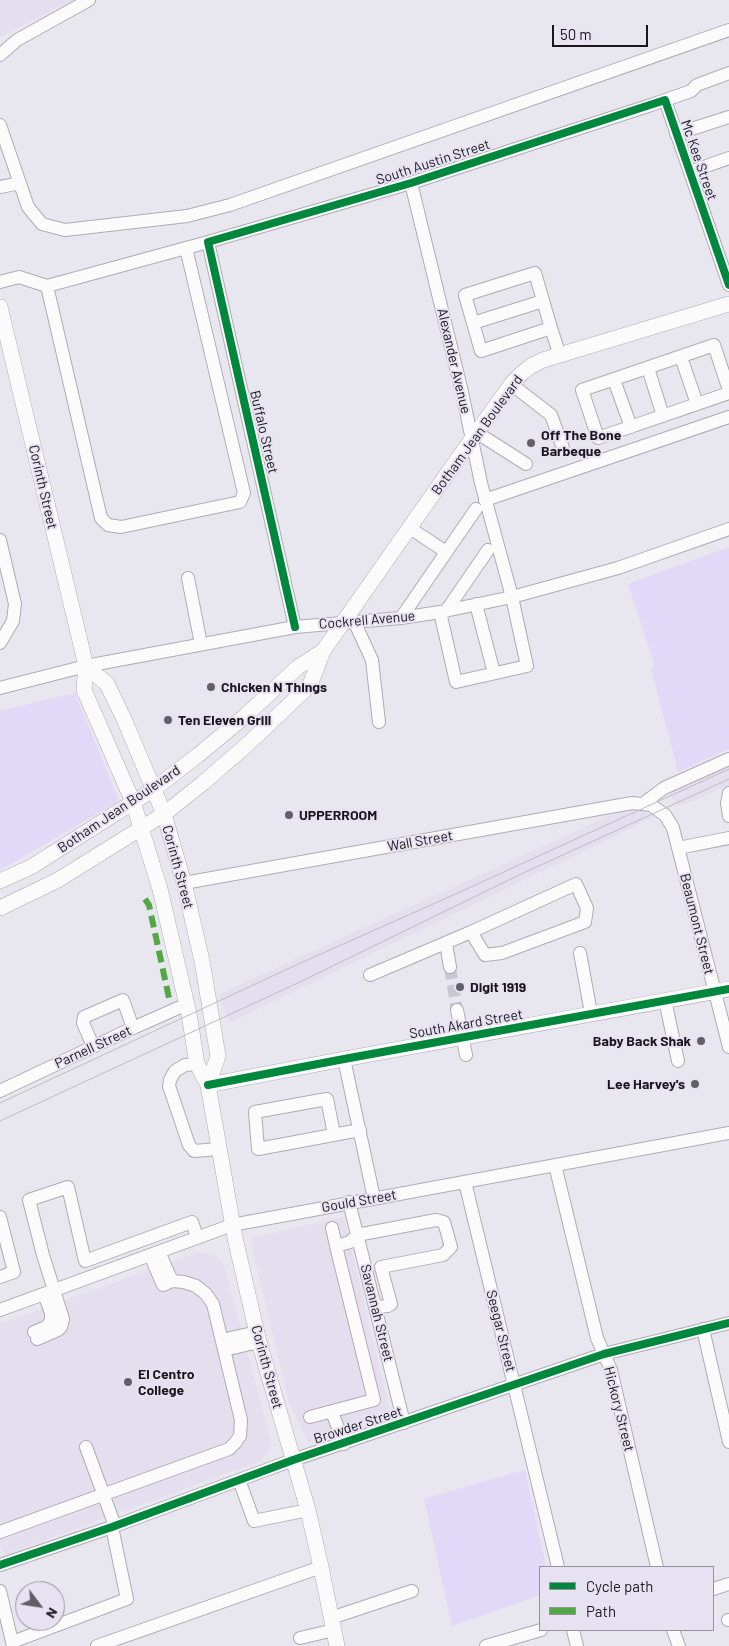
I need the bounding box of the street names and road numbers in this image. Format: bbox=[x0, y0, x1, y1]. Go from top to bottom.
street label: Mc Kee Street bbox=[677, 117, 721, 203]
street label: South Austin Street bbox=[374, 136, 492, 188]
street label: Alexander Avenue bbox=[434, 307, 474, 415]
street label: Botham Jean Boulevard bbox=[428, 372, 526, 498]
street label: Buffalo Street bbox=[246, 389, 282, 475]
street label: Corinth Street bbox=[25, 443, 61, 531]
street label: Cockrell Avenue bbox=[318, 607, 416, 633]
street label: Botham Jean Boulevard bbox=[55, 762, 183, 856]
street label: Corinth Street bbox=[159, 823, 197, 911]
street label: Wall Street bbox=[386, 827, 454, 855]
street label: Beaumont Street bbox=[676, 872, 718, 976]
street label: South Akard Street bbox=[408, 1006, 524, 1042]
street label: Parnell Street bbox=[52, 1022, 134, 1072]
street label: Gould Street bbox=[320, 1186, 398, 1216]
street label: Savannah Street bbox=[357, 1263, 397, 1363]
street label: Seegar Street bbox=[483, 1288, 519, 1374]
street label: Corinth Street bbox=[248, 1323, 286, 1411]
street label: Hickory Street bbox=[600, 1365, 638, 1453]
street label: Browder Street bbox=[312, 1403, 404, 1447]

